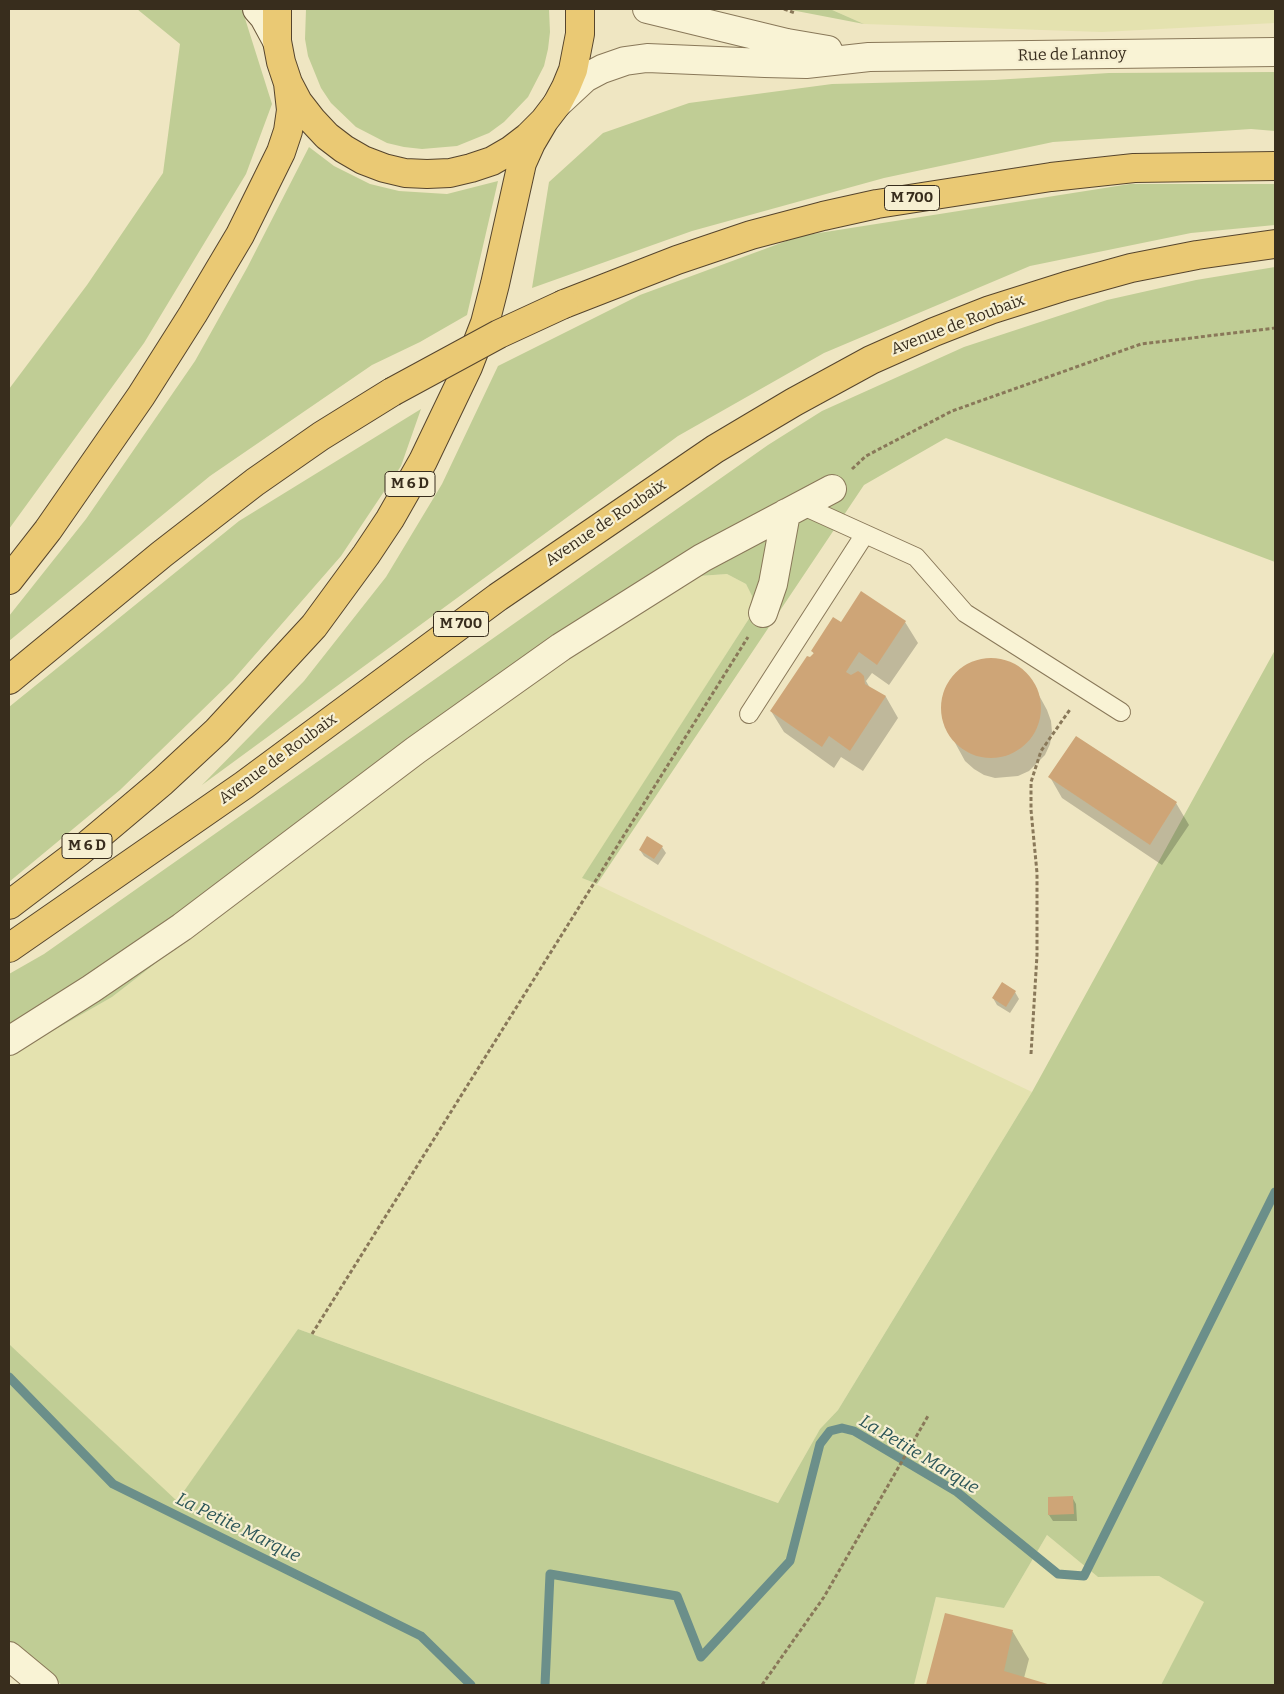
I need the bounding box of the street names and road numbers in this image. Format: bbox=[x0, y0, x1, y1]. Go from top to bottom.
street label: Rue de Lannoy bbox=[1018, 44, 1126, 66]
road number: M 700 bbox=[884, 186, 940, 210]
street label: Avenue de Roubaix bbox=[888, 291, 1028, 359]
road number: M 6 D bbox=[385, 472, 435, 496]
street label: Avenue de Roubaix bbox=[542, 475, 670, 571]
road number: M 700 bbox=[434, 612, 488, 636]
street label: Avenue de Roubaix bbox=[215, 710, 341, 808]
road number: M 6 D bbox=[62, 834, 112, 858]

